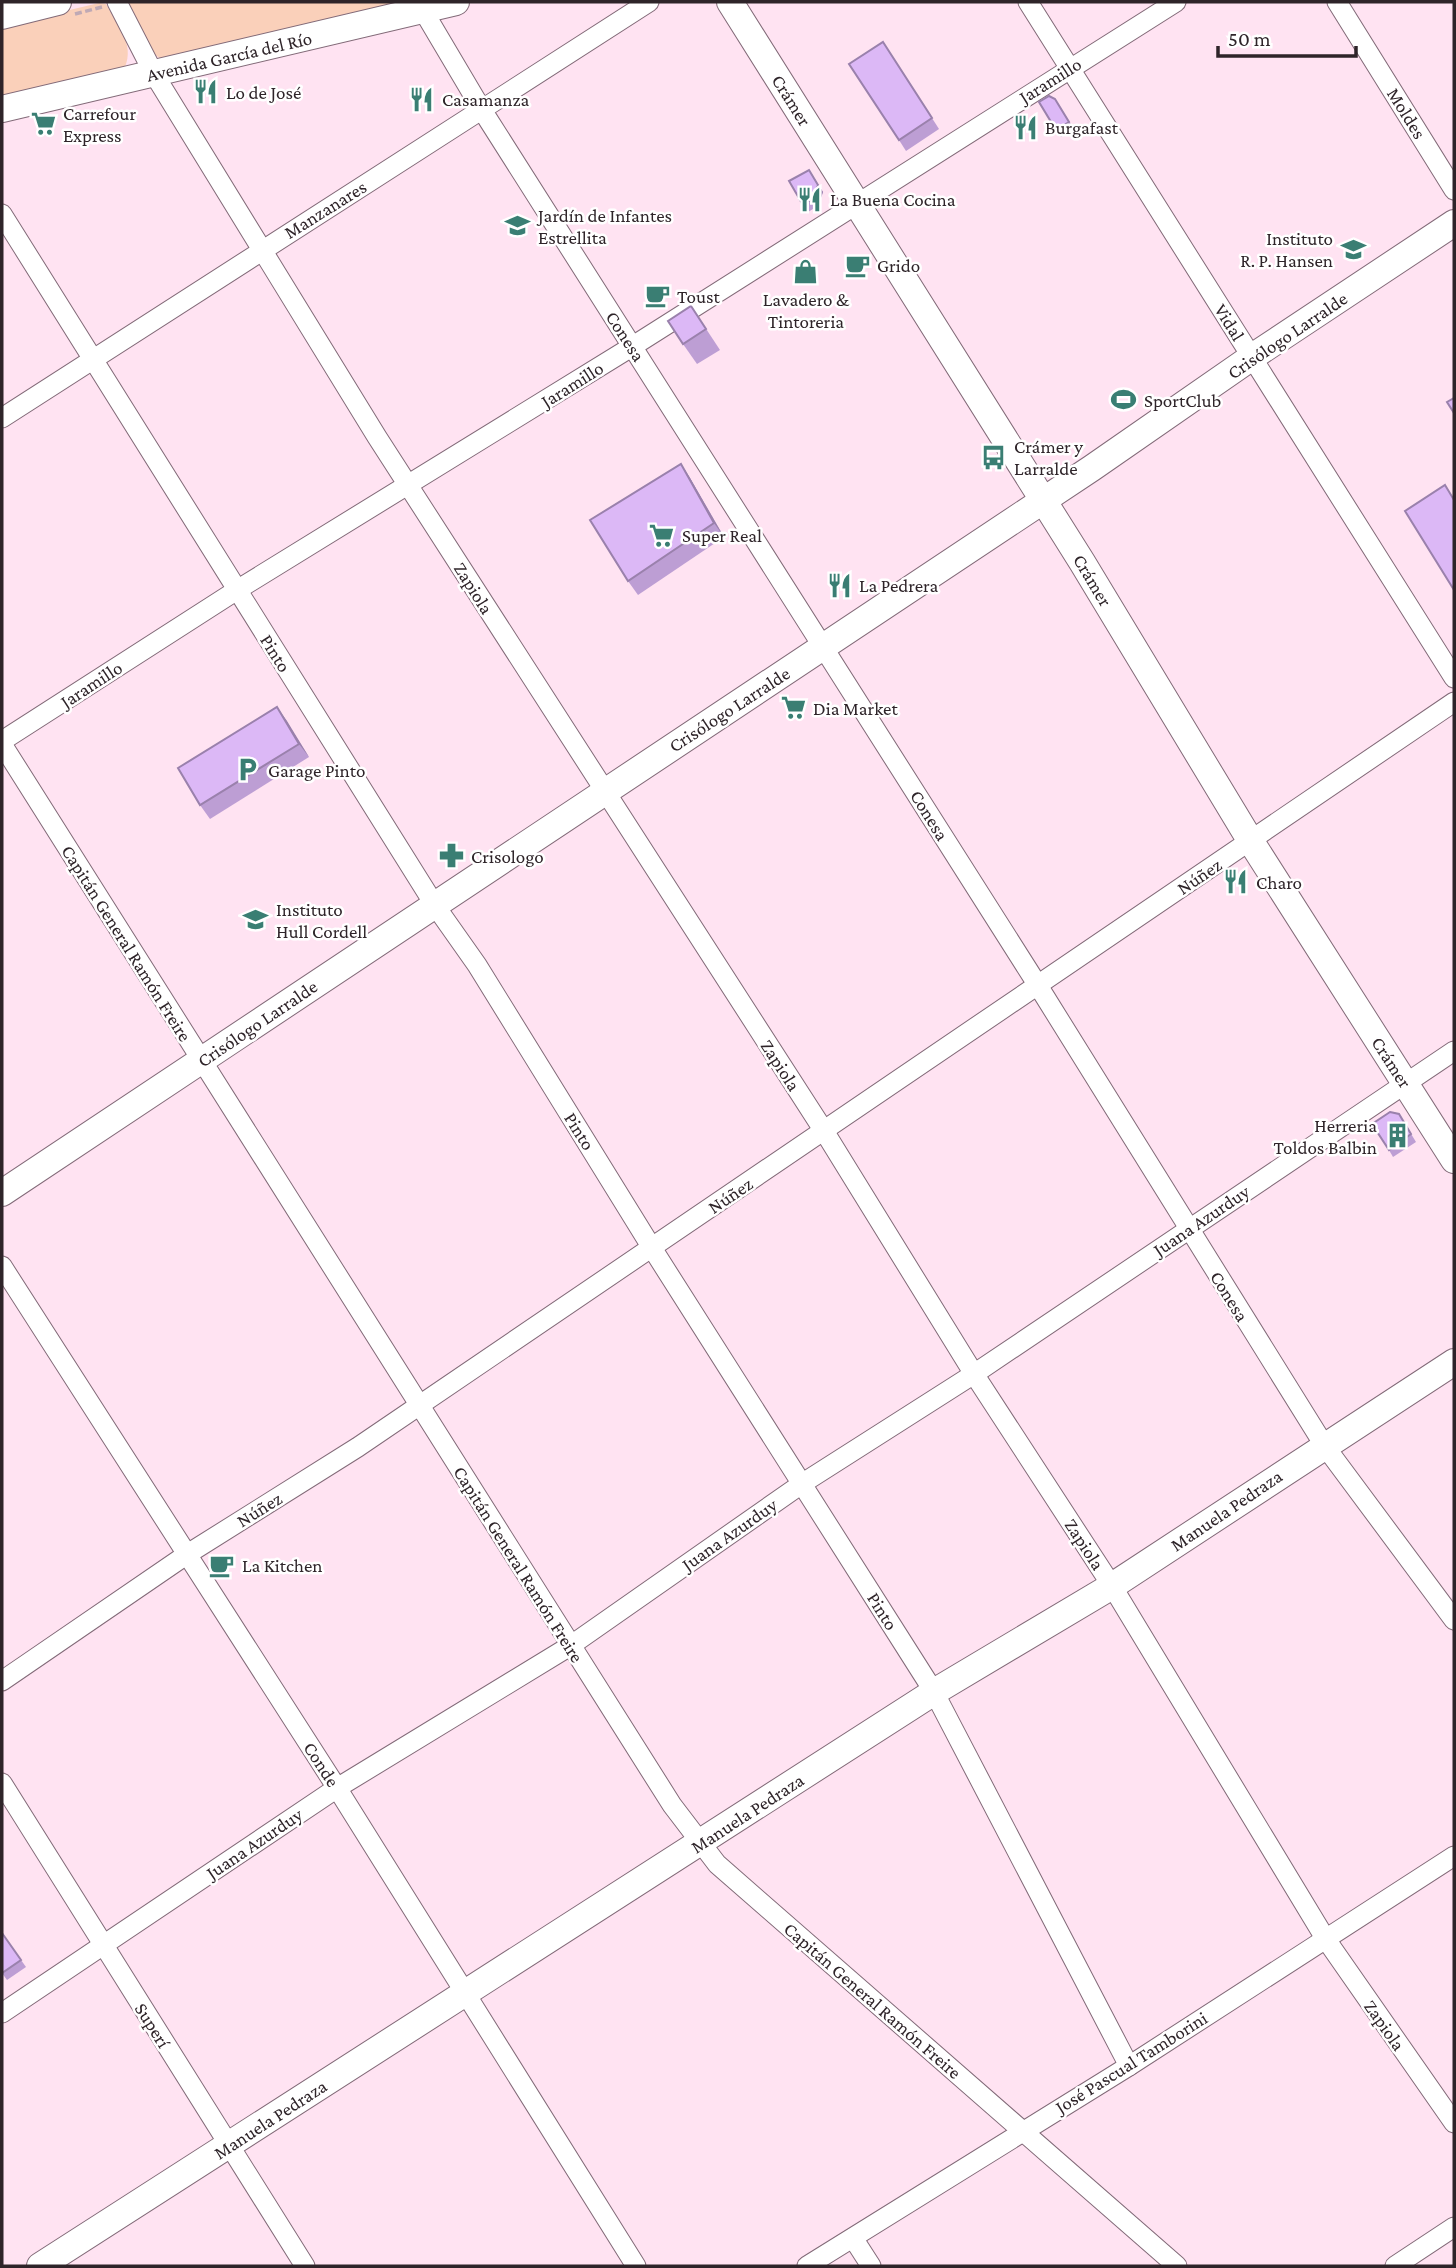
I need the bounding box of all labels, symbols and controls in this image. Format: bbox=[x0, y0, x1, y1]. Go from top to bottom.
scale bar bbox=[1218, 14, 1356, 58]
street label: Avenida García del Río bbox=[144, 27, 314, 86]
text: 50 m bbox=[1228, 27, 1271, 51]
street label: Jaramillo bbox=[1014, 53, 1085, 109]
street label: Crámer bbox=[768, 71, 816, 130]
restaurant icon: Lo de José bbox=[192, 78, 220, 106]
place label: Lo de José bbox=[226, 82, 301, 103]
street label: Moldes bbox=[1383, 84, 1430, 143]
restaurant icon: Casamanza bbox=[408, 85, 436, 113]
place label: Casamanza bbox=[442, 89, 529, 110]
place label: Carrefour Express bbox=[63, 103, 136, 146]
supermarket icon: Carrefour Express bbox=[29, 110, 57, 138]
restaurant icon: Burgafast bbox=[1011, 113, 1039, 141]
place label: Burgafast bbox=[1045, 117, 1119, 138]
street label: Manzanares bbox=[280, 176, 370, 243]
restaurant icon: La Buena Cocina bbox=[796, 185, 824, 213]
place label: La Buena Cocina bbox=[830, 189, 956, 210]
place label: Jardín de Infantes Estrellita bbox=[536, 205, 672, 248]
school or university icon: Jardín de Infantes Estrellita bbox=[504, 212, 532, 240]
place label: Instituto R. P. Hansen bbox=[1240, 228, 1333, 271]
school or university icon: Instituto R. P. Hansen bbox=[1339, 235, 1367, 263]
cafe icon: Grido bbox=[843, 251, 871, 279]
place label: Grido bbox=[877, 255, 920, 276]
shop icon: Lavadero & Tintoreria bbox=[792, 257, 820, 285]
cafe icon: Toust bbox=[643, 282, 671, 310]
place label: Toust bbox=[677, 286, 721, 307]
street label: Crisólogo Larralde bbox=[1223, 288, 1351, 383]
place label: Lavadero & Tintoreria bbox=[763, 289, 850, 332]
street label: Vidal bbox=[1210, 300, 1249, 344]
street label: Conesa bbox=[602, 307, 650, 365]
street label: Jaramillo bbox=[536, 357, 607, 413]
sports icon: SportClub bbox=[1110, 386, 1138, 414]
place label: SportClub bbox=[1144, 390, 1222, 411]
place label: Crámer y Larralde bbox=[1014, 436, 1083, 479]
bus stop icon: Crámer y Larralde bbox=[980, 443, 1008, 471]
supermarket icon: Super Real bbox=[648, 521, 676, 549]
place label: Super Real bbox=[682, 525, 762, 546]
street label: Crámer bbox=[1069, 551, 1116, 610]
street label: Zapiola bbox=[450, 559, 498, 618]
restaurant icon: La Pedrera bbox=[825, 571, 853, 599]
place label: La Pedrera bbox=[859, 575, 938, 596]
street label: Pinto bbox=[256, 631, 295, 676]
street label: Jaramillo bbox=[55, 657, 126, 713]
street label: Crisólogo Larralde bbox=[665, 663, 794, 756]
supermarket icon: Dia Market bbox=[779, 694, 807, 722]
place label: Dia Market bbox=[813, 698, 898, 719]
parking icon: Garage Pinto bbox=[234, 756, 262, 784]
place label: Garage Pinto bbox=[268, 760, 365, 781]
street label: Conesa bbox=[906, 786, 953, 844]
street label: Capitán General Ramón Freire bbox=[57, 841, 196, 1045]
pharmacy icon: Crisologo bbox=[437, 842, 465, 870]
place label: Crisologo bbox=[471, 846, 544, 867]
street label: Núñez bbox=[1173, 854, 1226, 899]
restaurant icon: Charo bbox=[1222, 868, 1250, 896]
place label: Charo bbox=[1256, 872, 1302, 893]
place label: Instituto Hull Cordell bbox=[276, 899, 367, 942]
school or university icon: Instituto Hull Cordell bbox=[242, 906, 270, 934]
street label: Crisólogo Larralde bbox=[193, 976, 321, 1071]
street label: Crámer bbox=[1367, 1033, 1416, 1092]
street label: Zapiola bbox=[756, 1036, 805, 1095]
street label: Pinto bbox=[560, 1109, 599, 1154]
place label: Herreria Toldos Balbin bbox=[1273, 1115, 1377, 1158]
building icon: Herreria Toldos Balbin bbox=[1383, 1122, 1411, 1150]
street label: Núñez bbox=[704, 1173, 757, 1218]
street label: Juana Azurduy bbox=[1148, 1180, 1253, 1261]
street label: Conesa bbox=[1206, 1267, 1253, 1325]
street label: Capitán General Ramón Freire bbox=[449, 1462, 588, 1666]
street label: Manuela Pedraza bbox=[1166, 1465, 1286, 1555]
street label: Núñez bbox=[233, 1487, 286, 1531]
street label: Juana Azurduy bbox=[676, 1494, 781, 1576]
street label: Zapiola bbox=[1060, 1515, 1109, 1574]
cafe icon: La Kitchen bbox=[208, 1551, 236, 1579]
place label: La Kitchen bbox=[242, 1555, 322, 1576]
street label: Pinto bbox=[863, 1589, 902, 1634]
street label: Conde bbox=[299, 1738, 344, 1791]
street label: Manuela Pedraza bbox=[687, 1769, 808, 1858]
street label: Juana Azurduy bbox=[201, 1803, 306, 1884]
street label: Capitán General Ramón Freire bbox=[780, 1918, 965, 2083]
street label: Zapiola bbox=[1360, 1996, 1410, 2055]
street label: Superí bbox=[131, 1999, 175, 2052]
street label: José Pascual Tamborini bbox=[1050, 2007, 1211, 2119]
street label: Manuela Pedraza bbox=[210, 2075, 331, 2164]

